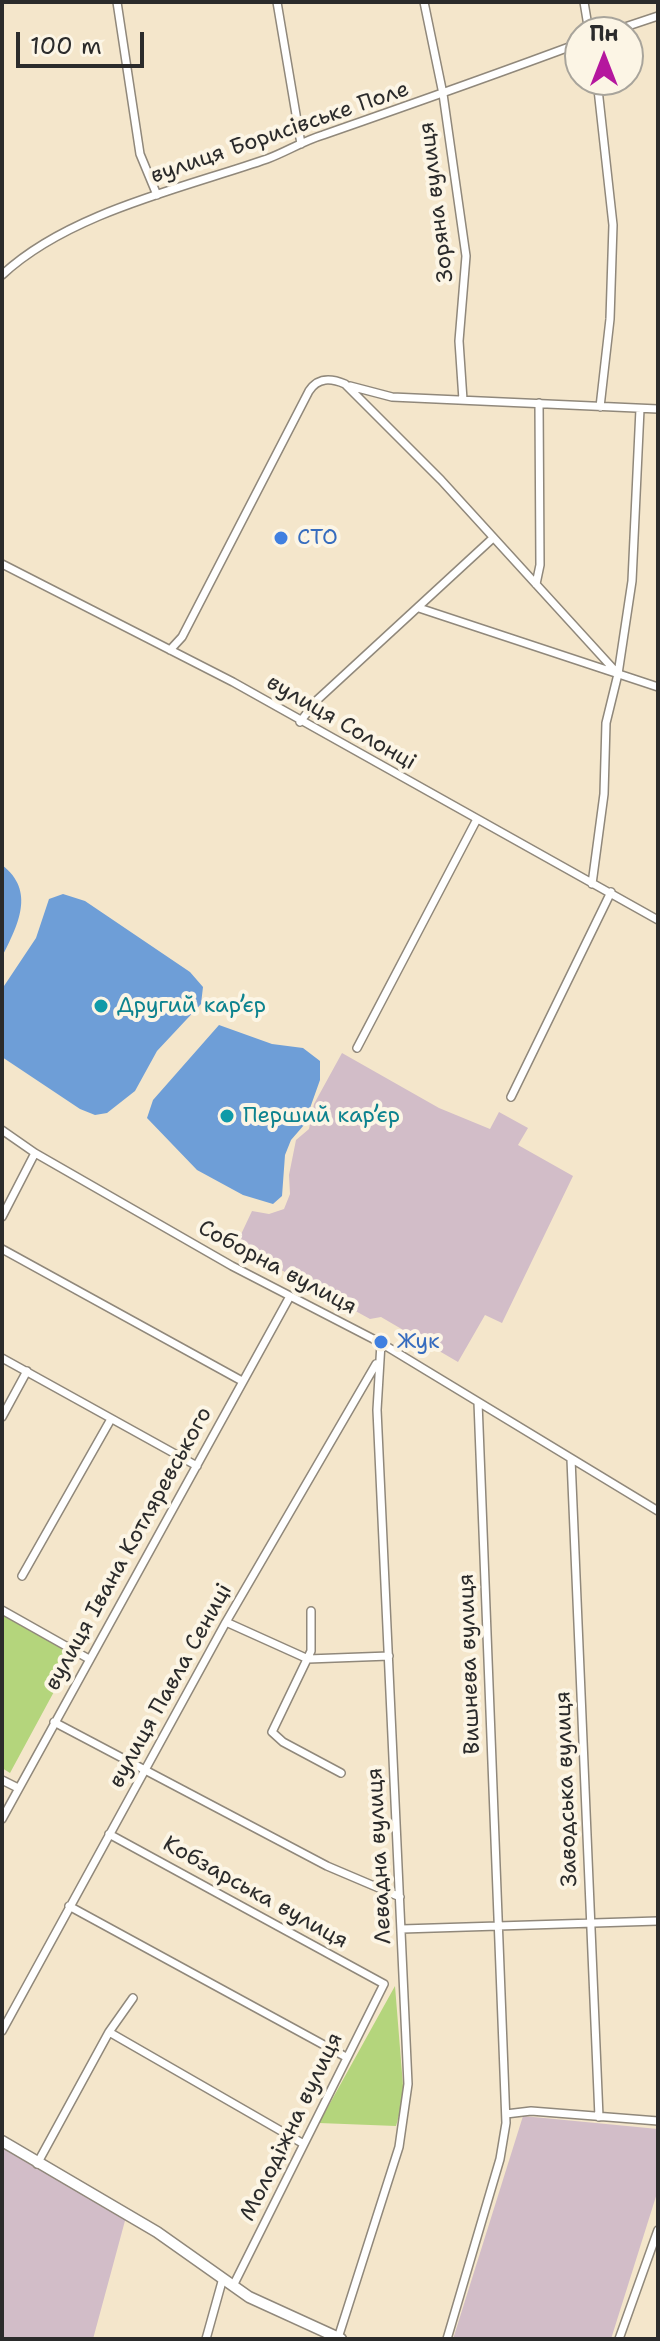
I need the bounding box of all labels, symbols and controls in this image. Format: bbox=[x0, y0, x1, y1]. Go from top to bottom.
scale bar bbox=[20, 16, 148, 66]
north arrow bbox=[564, 16, 644, 96]
text: Пн bbox=[589, 19, 619, 48]
text: 100 m bbox=[30, 30, 102, 62]
street label: вулиця Борисівське Поле bbox=[147, 76, 413, 190]
street label: Зоряна вулиця bbox=[414, 120, 460, 284]
place label: СТО bbox=[297, 525, 338, 551]
marker: СТО bbox=[272, 529, 290, 547]
street label: вулиця Солонці bbox=[262, 670, 420, 776]
place label: Другий кар’єр bbox=[117, 993, 266, 1019]
marker: Другий кар’єр bbox=[92, 997, 110, 1015]
place label: Перший кар’єр bbox=[243, 1103, 400, 1129]
marker: Перший кар’єр bbox=[218, 1107, 236, 1125]
street label: Соборна вулиця bbox=[193, 1215, 361, 1321]
place label: Жук bbox=[397, 1329, 440, 1355]
marker: Жук bbox=[372, 1333, 390, 1351]
street label: вулиця Івана Котляревського bbox=[40, 1403, 218, 1695]
street label: Вишнева вулиця bbox=[454, 1573, 486, 1755]
street label: вулиця Павла Сениці bbox=[104, 1579, 238, 1793]
street label: Заводська вулиця bbox=[550, 1691, 584, 1887]
street label: Левадна вулиця bbox=[362, 1767, 398, 1945]
street label: Кобзарська вулиця bbox=[158, 1831, 352, 1955]
street label: Молодіжна вулиця bbox=[235, 2029, 349, 2225]

